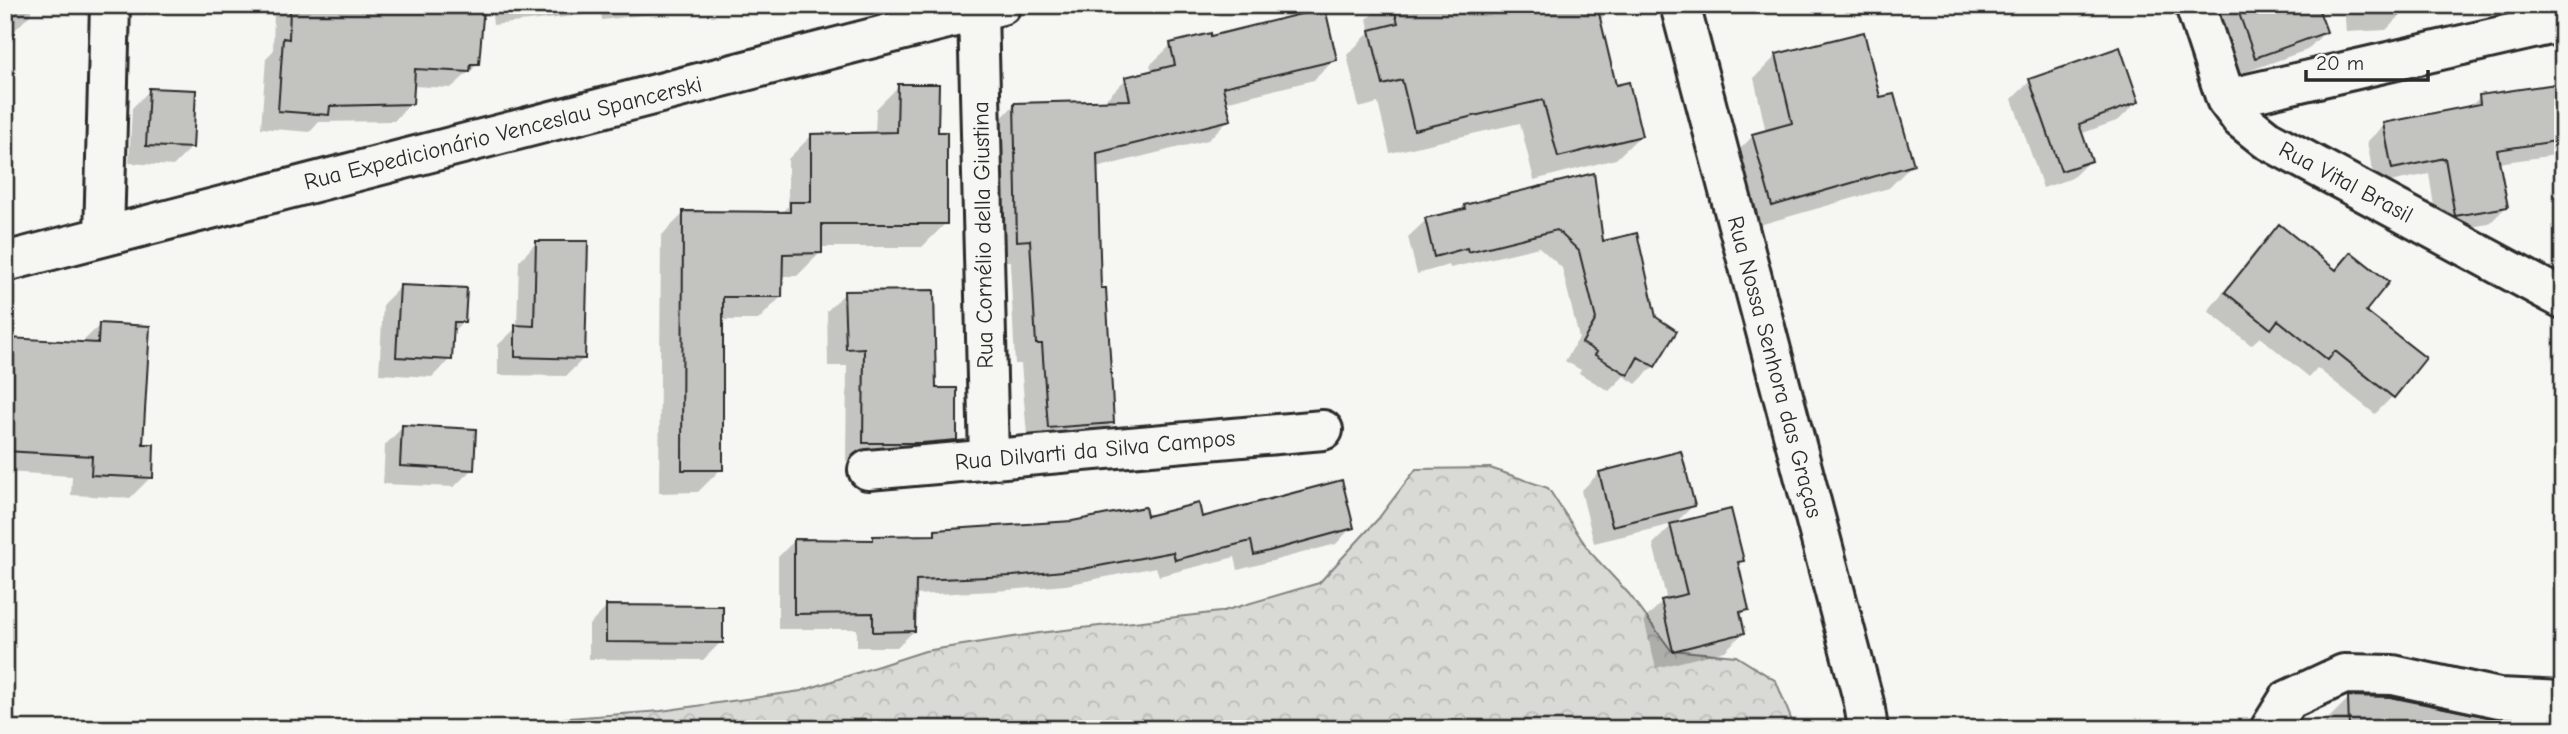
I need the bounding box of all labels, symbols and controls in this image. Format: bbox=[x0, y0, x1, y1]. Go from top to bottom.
scale bar bbox=[2306, 38, 2428, 82]
text: 20 m bbox=[2316, 51, 2364, 75]
street label: Rua Expedicionário Venceslau Spancerski bbox=[301, 70, 705, 196]
street label: Rua Cornélio della Giustina bbox=[967, 101, 999, 369]
street label: Rua Vital Brasil bbox=[2274, 135, 2418, 229]
street label: Rua Nossa Senhora das Graças bbox=[1722, 213, 1828, 521]
street label: Rua Dilvarti da Silva Campos bbox=[954, 424, 1236, 476]

